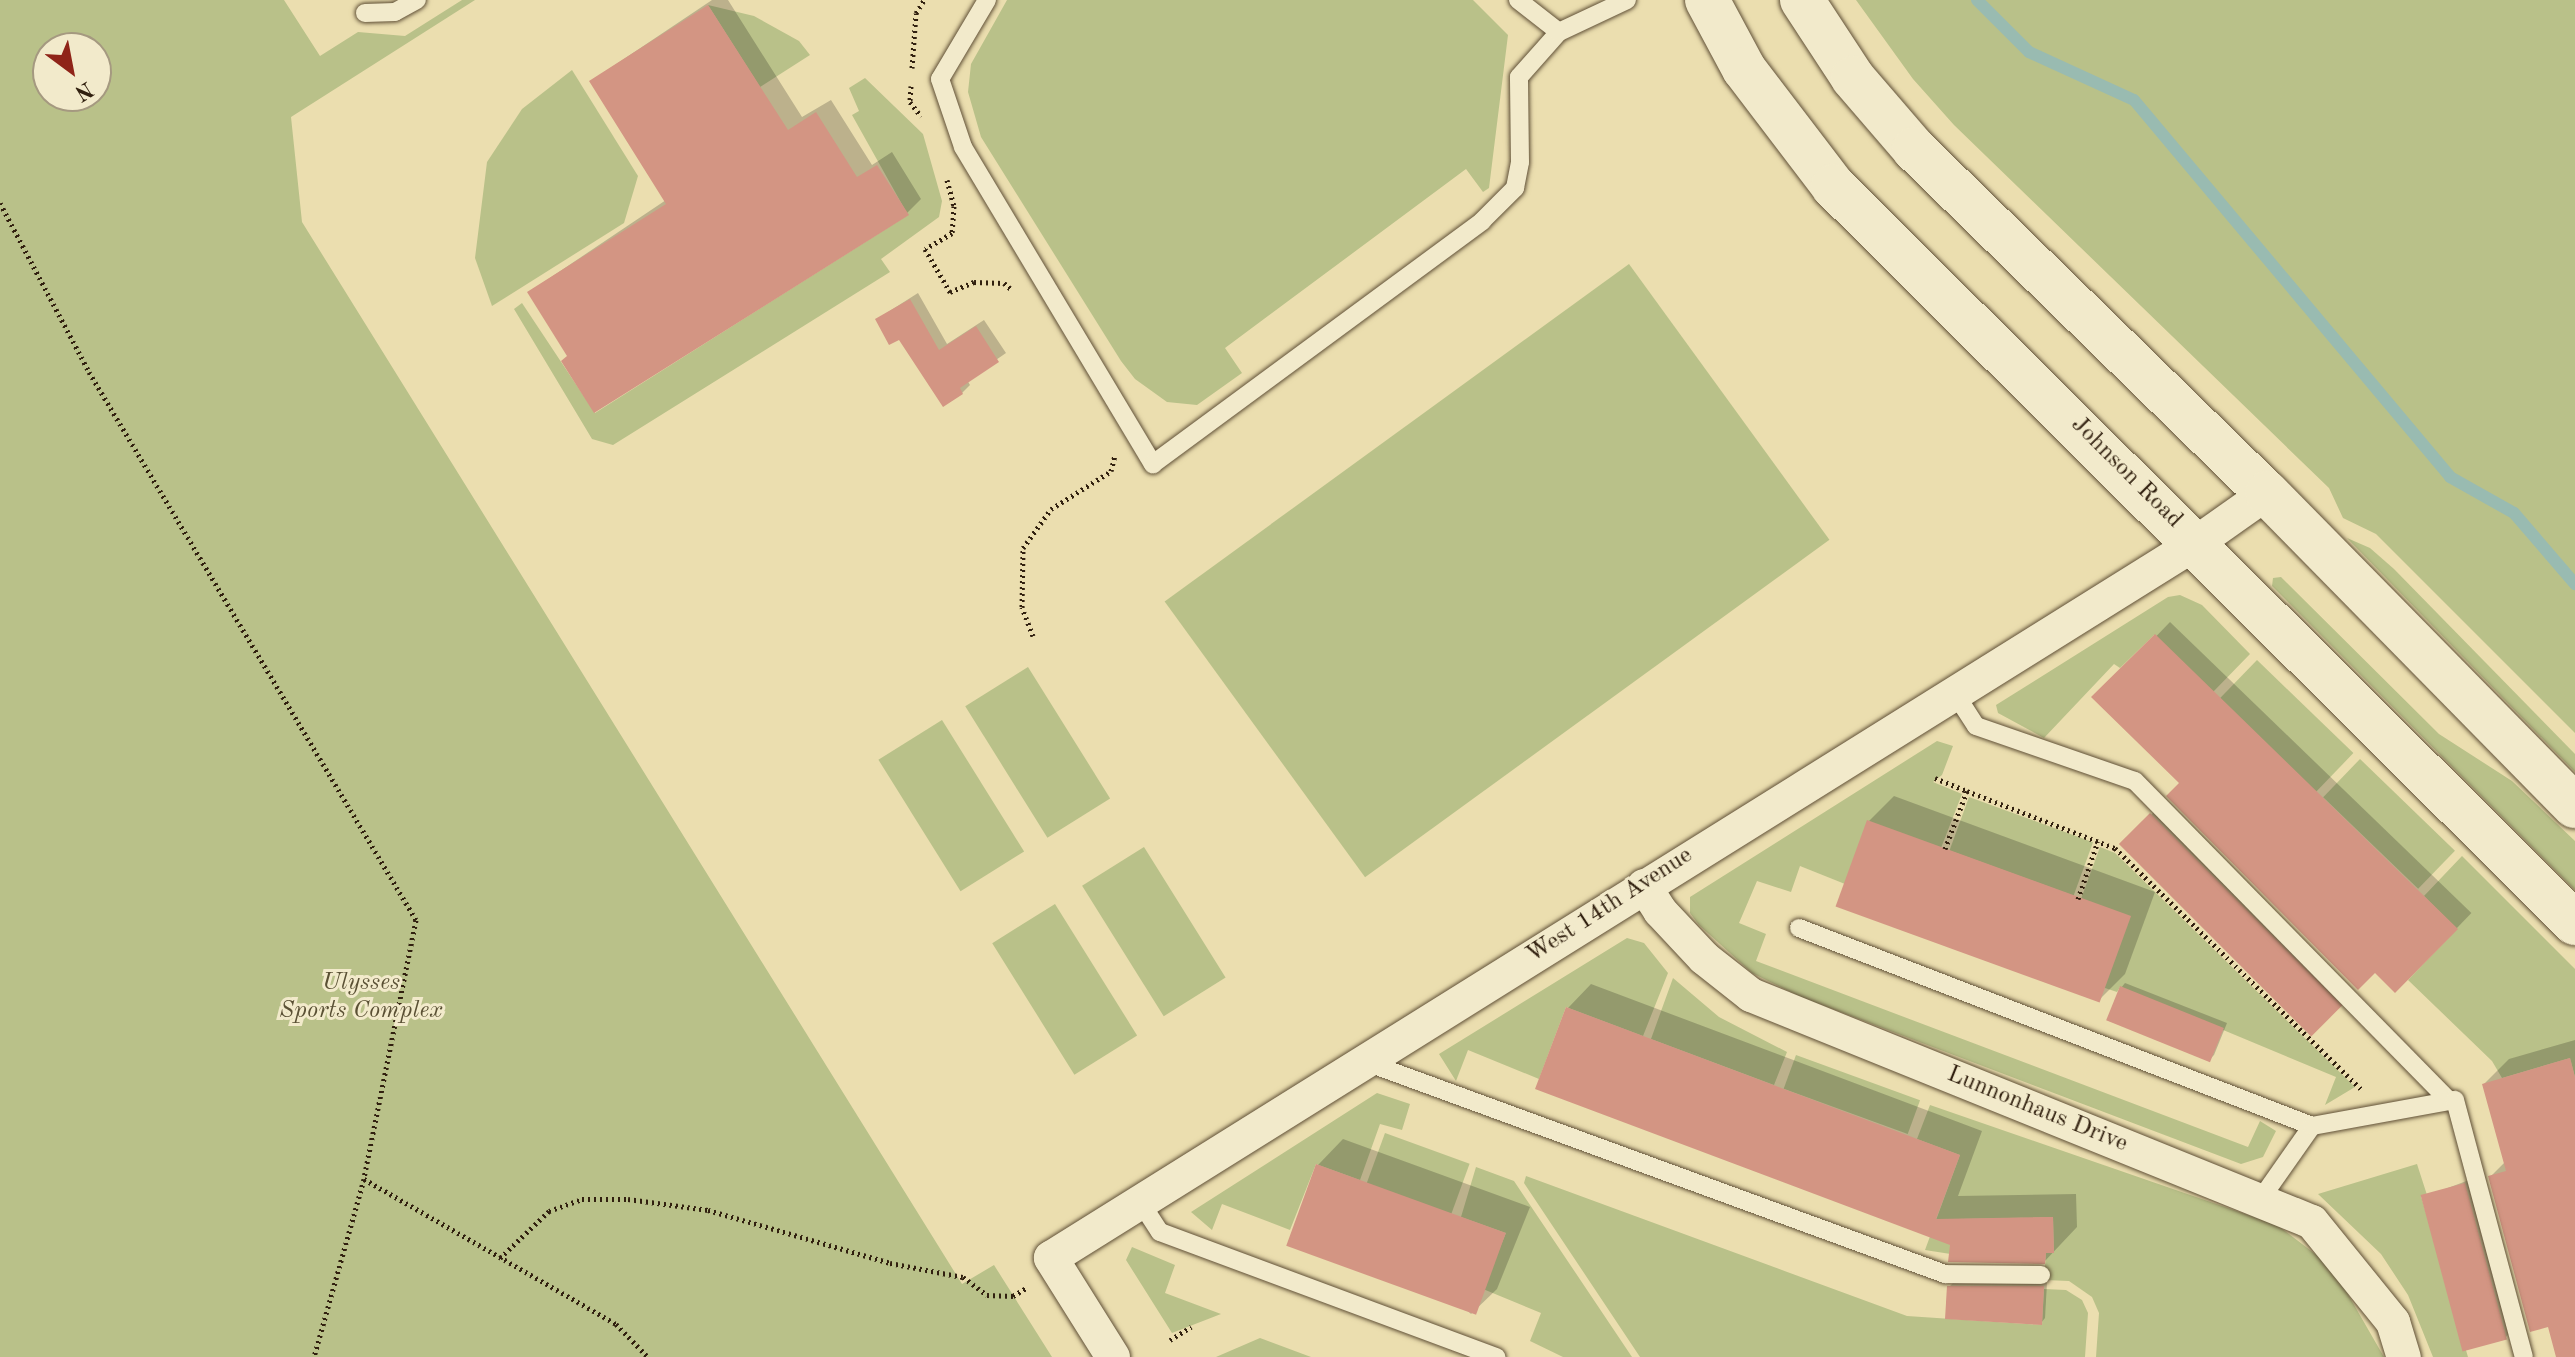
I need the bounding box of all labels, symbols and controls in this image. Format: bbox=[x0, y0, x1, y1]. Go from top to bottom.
north arrow bbox=[32, 32, 112, 112]
text: N bbox=[71, 77, 97, 104]
street label: Johnson Road bbox=[2064, 411, 2188, 535]
street label: West 14th Avenue bbox=[1522, 842, 1698, 970]
park label: Ulysses Sports Complex bbox=[279, 970, 443, 1026]
street label: Lunnonhaus Drive bbox=[1943, 1061, 2131, 1159]

